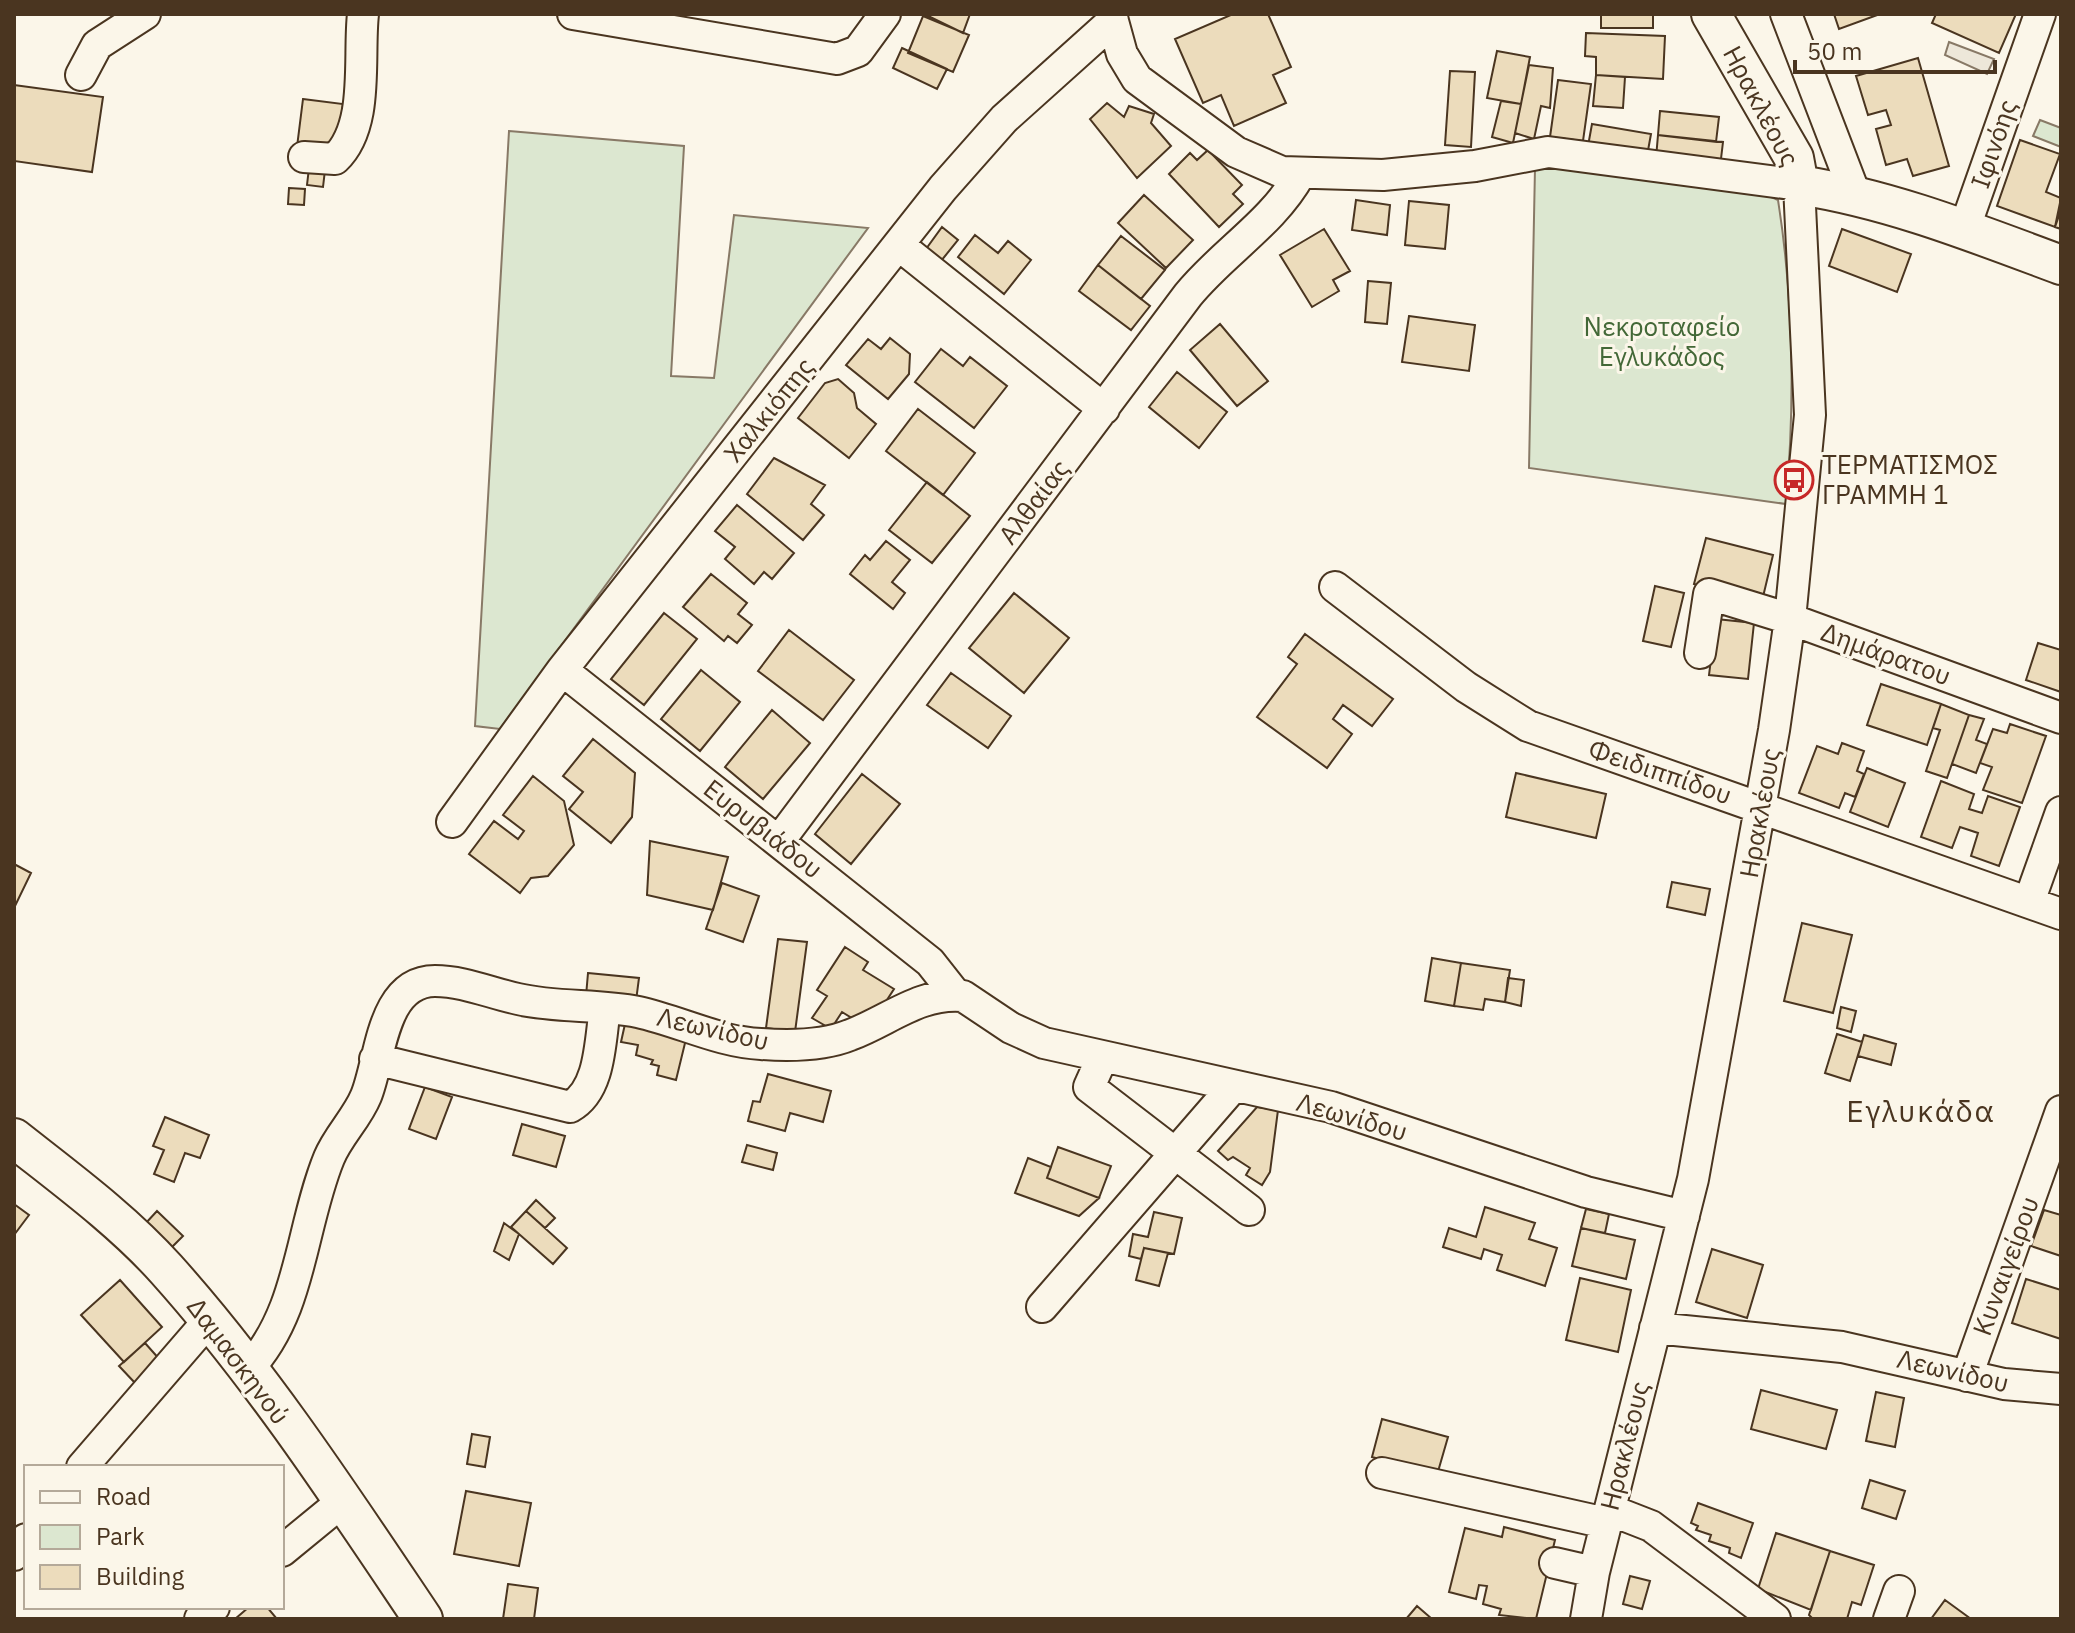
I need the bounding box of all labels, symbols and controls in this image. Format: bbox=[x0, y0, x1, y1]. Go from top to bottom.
scale bar bbox=[1795, 24, 1995, 74]
text: 50 m bbox=[1807, 35, 1862, 67]
street label: Ηρακλέους bbox=[1716, 39, 1808, 172]
street label: Ιφινόης bbox=[1962, 95, 2024, 192]
park label: Νεκροταφείο Εγλυκάδος bbox=[1584, 309, 1740, 373]
street label: Χαλκιόπης bbox=[716, 350, 821, 469]
place label: ΤΕΡΜΑΤΙΣΜΟΣ ΓΡΑΜΜΗ 1 bbox=[1822, 447, 1998, 511]
street label: Αλθαίας bbox=[990, 452, 1076, 551]
bus stop icon: ΤΕΡΜΑΤΙΣΜΟΣ ΓΡΑΜΜΗ 1 bbox=[1773, 459, 1815, 501]
street label: Δημάρατου bbox=[1817, 614, 1956, 692]
street label: Φειδιππίδου bbox=[1584, 731, 1737, 811]
street label: Ηρακλέους bbox=[1731, 745, 1787, 881]
street label: Ευρυβιάδου bbox=[697, 771, 830, 885]
street label: Λεωνίδου bbox=[654, 999, 772, 1057]
street label: Λεωνίδου bbox=[1293, 1084, 1412, 1148]
district label: Εγλυκάδα bbox=[1846, 1091, 1996, 1130]
street label: Κυναιγείρου bbox=[1964, 1191, 2046, 1340]
street label: Δαμασκηνού bbox=[180, 1290, 298, 1431]
street label: Λεωνίδου bbox=[1894, 1341, 2012, 1399]
street label: Ηρακλέους bbox=[1592, 1378, 1656, 1514]
legend bbox=[24, 1465, 284, 1609]
text: Road bbox=[96, 1480, 151, 1512]
text: Park bbox=[96, 1520, 145, 1552]
text: Building bbox=[96, 1560, 184, 1592]

